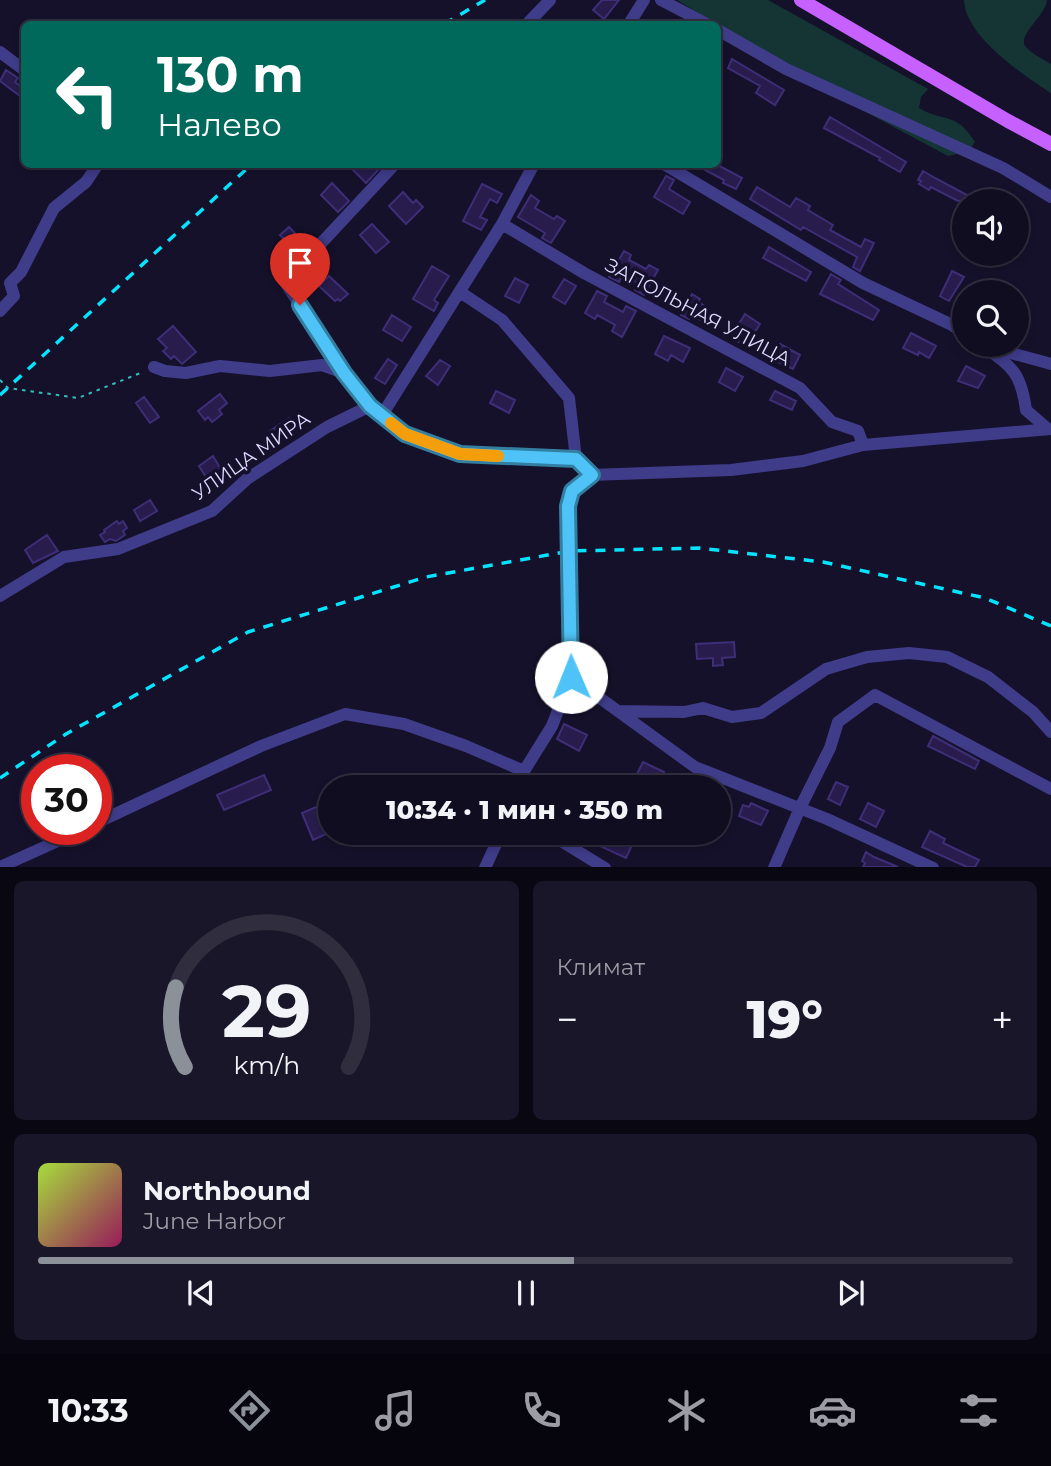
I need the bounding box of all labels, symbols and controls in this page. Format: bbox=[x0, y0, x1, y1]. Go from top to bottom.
text: 130 m bbox=[157, 45, 304, 104]
icon: left bbox=[42, 49, 133, 140]
text: Налево bbox=[157, 105, 282, 144]
map controls bbox=[952, 189, 1029, 357]
button: sound bbox=[952, 189, 1029, 266]
pin bbox=[270, 233, 330, 305]
icon: arrive bbox=[281, 244, 319, 282]
street label: ЗАПОЛЬНАЯ УЛИЦА bbox=[601, 253, 795, 371]
button: search bbox=[952, 280, 1029, 357]
street label: УЛИЦА МИРА bbox=[188, 407, 314, 505]
position arrow bbox=[534, 640, 608, 714]
speed limit sign: 30 bbox=[21, 754, 112, 845]
text: 10:34 · 1 мин · 350 m bbox=[386, 794, 663, 826]
text: Климат bbox=[557, 953, 645, 981]
text: 29 bbox=[222, 967, 311, 1055]
text: 19° bbox=[747, 988, 823, 1051]
text: − bbox=[557, 996, 578, 1043]
text: + bbox=[991, 996, 1013, 1043]
text: km/h bbox=[233, 1049, 300, 1079]
text: Northbound bbox=[143, 1175, 311, 1207]
text: June Harbor bbox=[143, 1207, 286, 1235]
icon: previous bbox=[182, 1274, 220, 1312]
icon: pause bbox=[507, 1274, 545, 1312]
icon: next bbox=[832, 1274, 870, 1312]
icon: directions bbox=[225, 1386, 274, 1435]
icon: music bbox=[371, 1386, 420, 1435]
icon: phone bbox=[517, 1386, 566, 1435]
icon: climate bbox=[662, 1386, 711, 1435]
icon: car bbox=[808, 1386, 857, 1435]
icon: filters bbox=[954, 1386, 1003, 1435]
text: 10:33 bbox=[48, 1391, 129, 1430]

